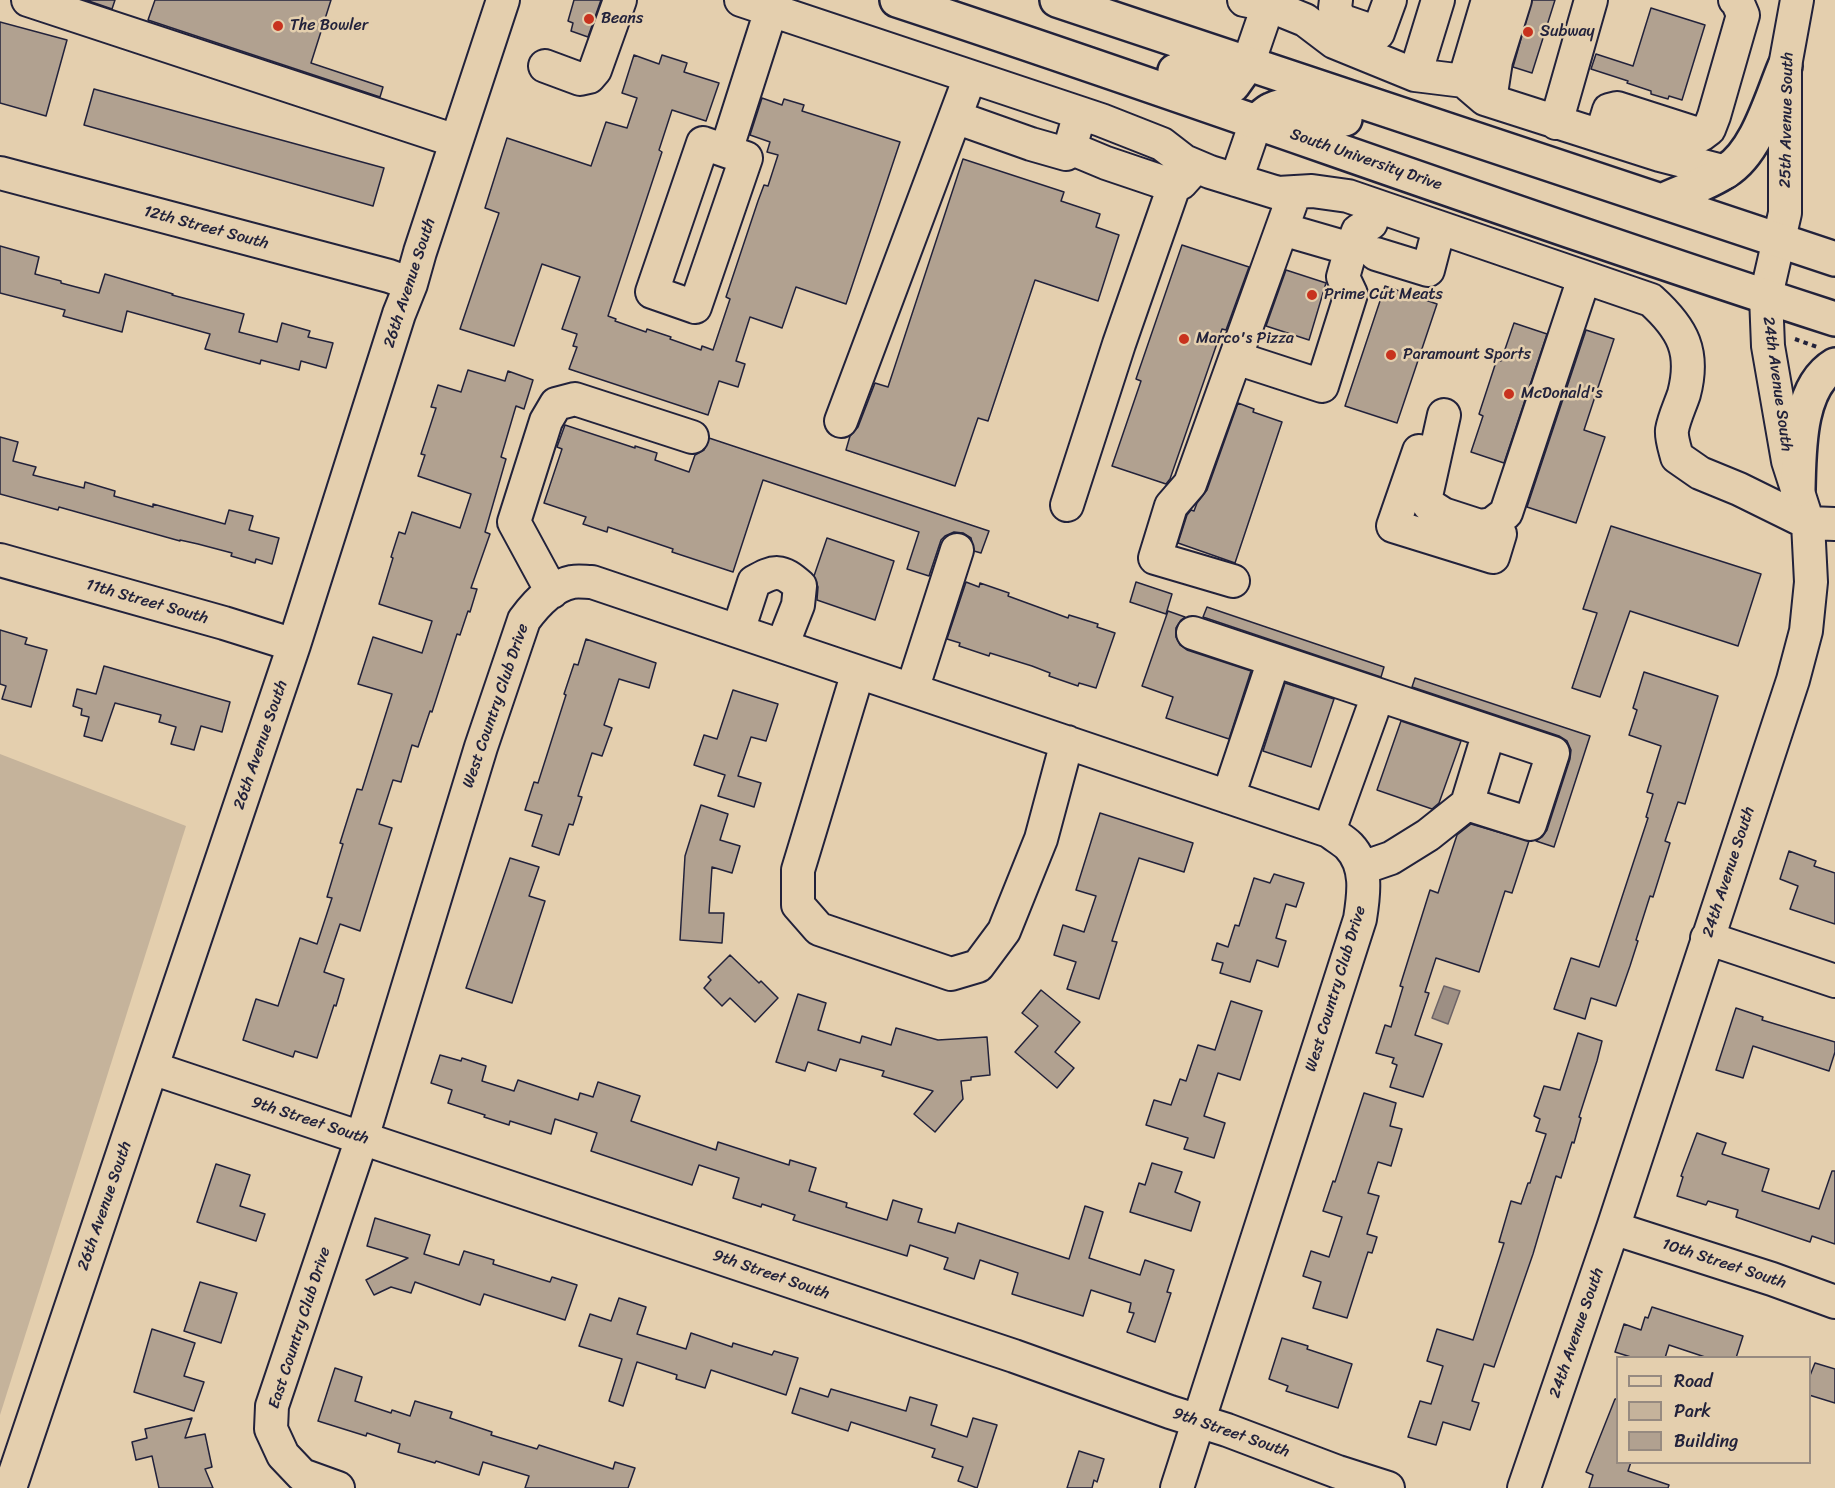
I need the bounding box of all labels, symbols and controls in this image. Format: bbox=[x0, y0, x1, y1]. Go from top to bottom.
place label: Beans bbox=[601, 9, 643, 29]
marker: Beans bbox=[582, 12, 596, 26]
place label: The Bowler bbox=[290, 16, 368, 36]
marker: The Bowler bbox=[271, 19, 285, 33]
place label: Subway bbox=[1540, 22, 1595, 42]
marker: Subway bbox=[1521, 25, 1535, 39]
street label: 25th Avenue South bbox=[1776, 52, 1798, 188]
street label: South University Drive bbox=[1287, 125, 1445, 195]
street label: 12th Street South bbox=[141, 202, 271, 254]
street label: 26th Avenue South bbox=[380, 216, 440, 350]
place label: Prime Cut Meats bbox=[1324, 285, 1443, 305]
marker: Prime Cut Meats bbox=[1305, 288, 1319, 302]
street label: 24th Avenue South bbox=[1758, 315, 1796, 453]
place label: Marco's Pizza bbox=[1196, 329, 1294, 349]
marker: Marco's Pizza bbox=[1177, 332, 1191, 346]
place label: Paramount Sports bbox=[1403, 345, 1531, 365]
marker: Paramount Sports bbox=[1384, 348, 1398, 362]
place label: McDonald's bbox=[1521, 384, 1603, 404]
marker: McDonald's bbox=[1502, 387, 1516, 401]
street label: 11th Street South bbox=[84, 575, 210, 629]
street label: West Country Club Drive bbox=[459, 621, 533, 791]
street label: 26th Avenue South bbox=[230, 678, 292, 812]
street label: 24th Avenue South bbox=[1699, 804, 1759, 940]
street label: West Country Club Drive bbox=[1302, 904, 1370, 1074]
street label: 9th Street South bbox=[249, 1093, 371, 1149]
street label: 26th Avenue South bbox=[74, 1139, 136, 1273]
street label: 10th Street South bbox=[1660, 1235, 1788, 1293]
street label: East Country Club Drive bbox=[265, 1245, 335, 1411]
street label: 9th Street South bbox=[710, 1246, 832, 1304]
street label: 24th Avenue South bbox=[1546, 1266, 1608, 1400]
legend bbox=[1616, 1356, 1811, 1464]
text: Road bbox=[1674, 1365, 1713, 1397]
text: Park bbox=[1674, 1395, 1711, 1427]
street label: 9th Street South bbox=[1170, 1404, 1292, 1462]
text: Building bbox=[1674, 1425, 1738, 1457]

